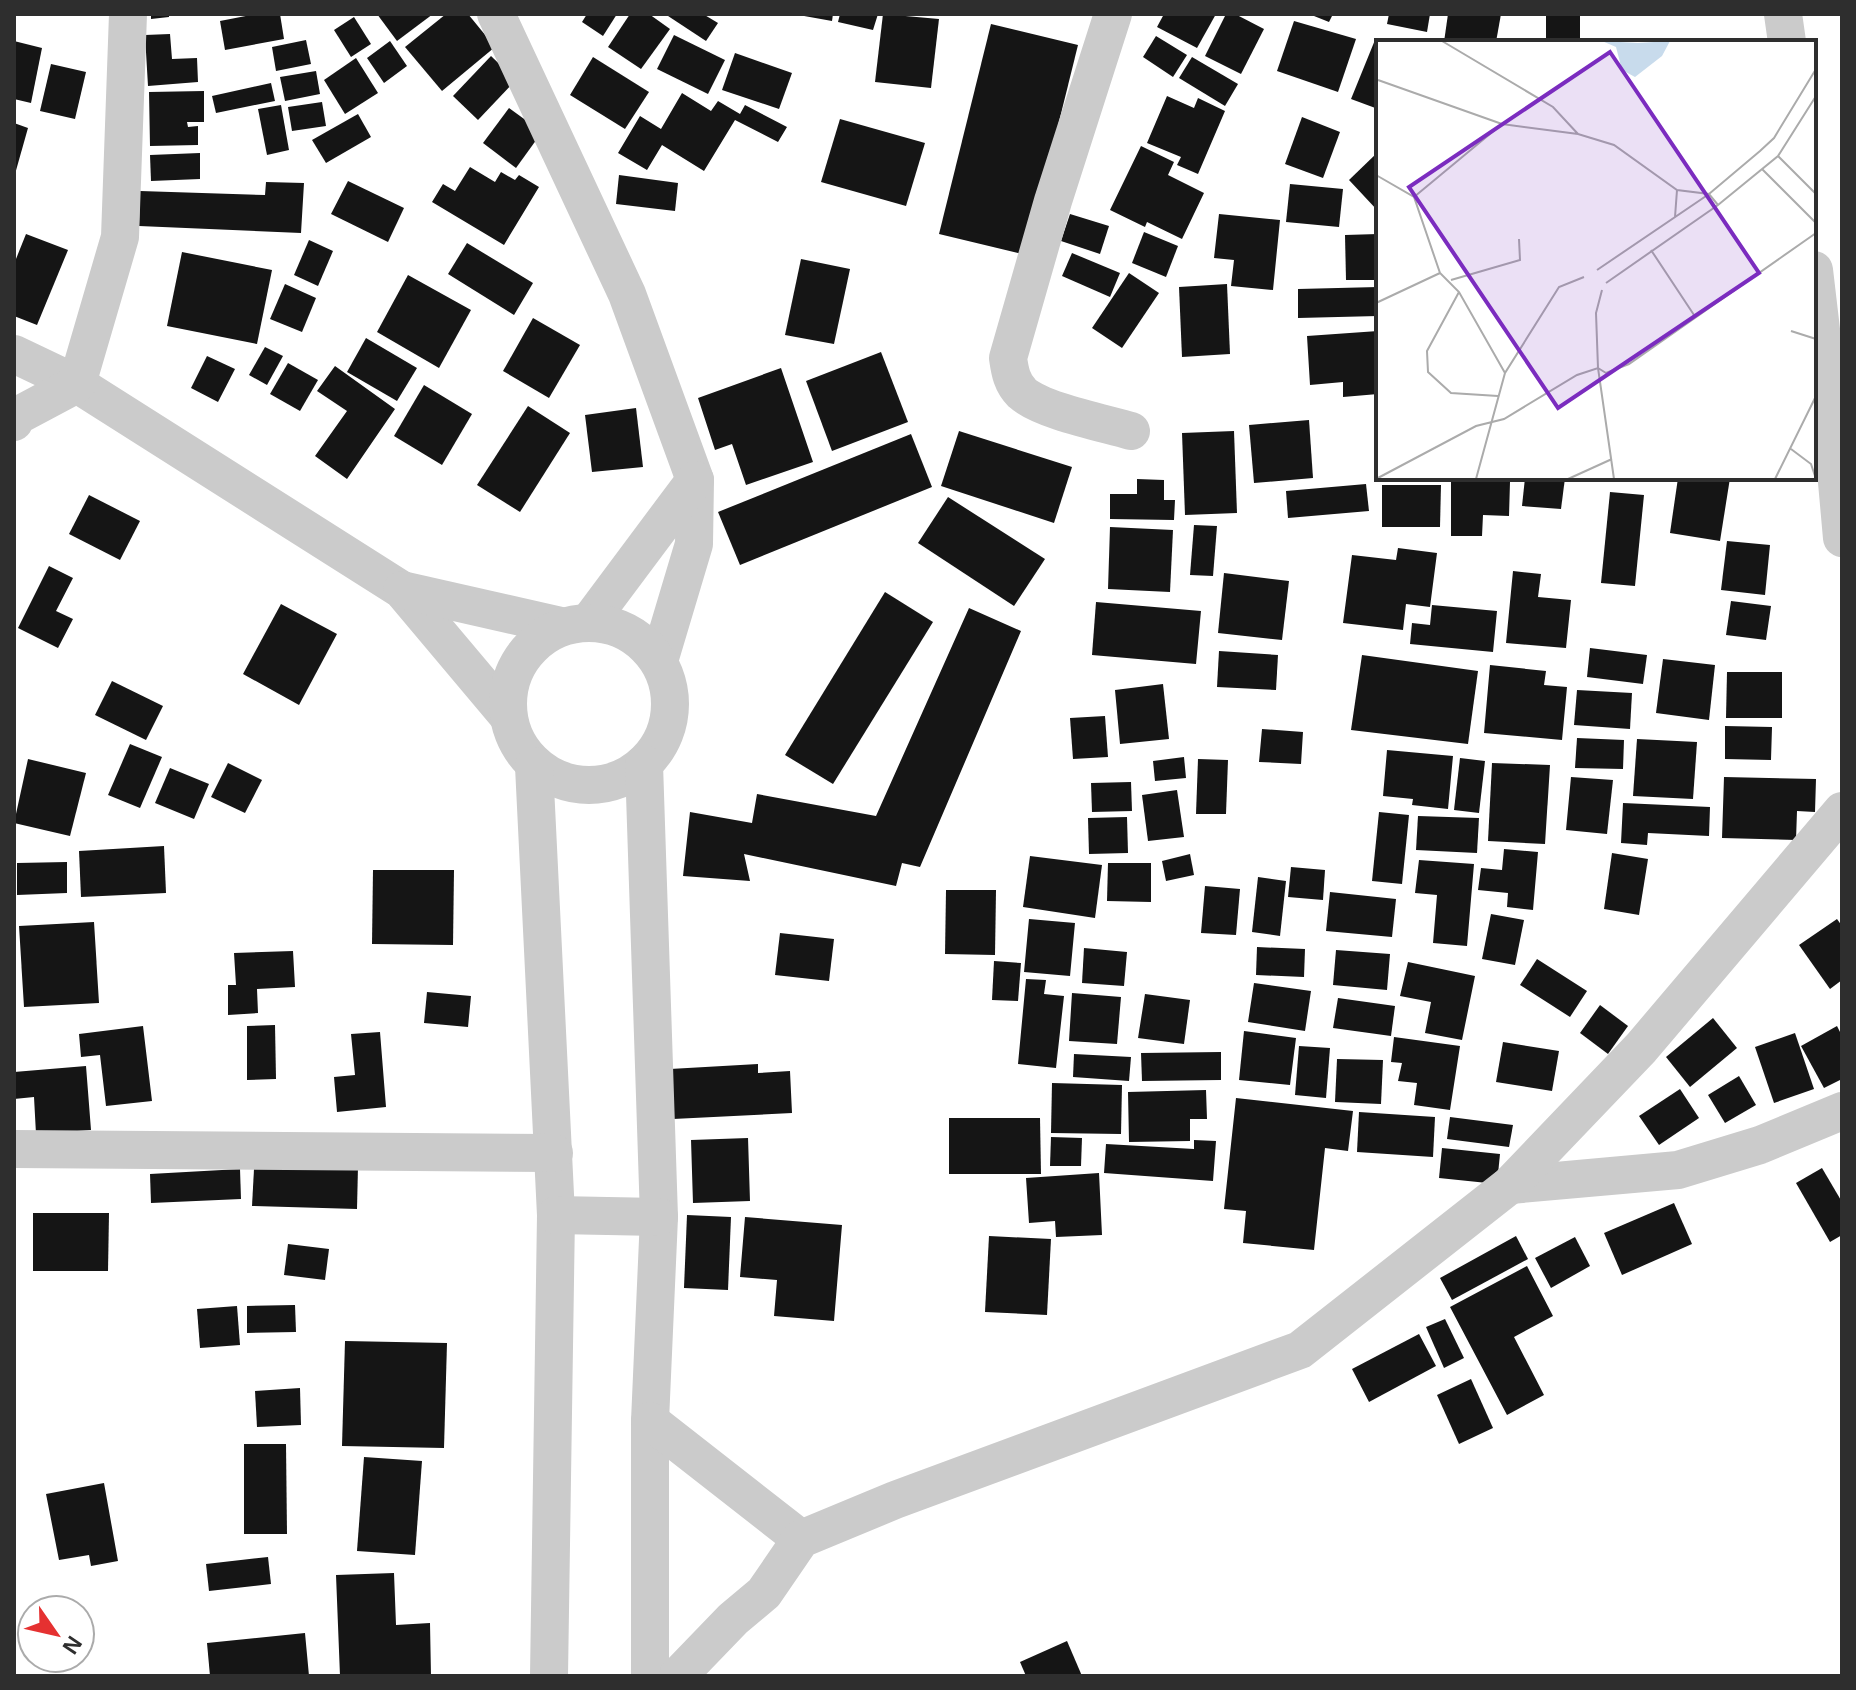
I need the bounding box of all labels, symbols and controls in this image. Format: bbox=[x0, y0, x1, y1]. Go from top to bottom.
inset map bbox=[1376, 40, 1816, 480]
north arrow bbox=[16, 1594, 96, 1674]
text: N bbox=[57, 1631, 87, 1658]

